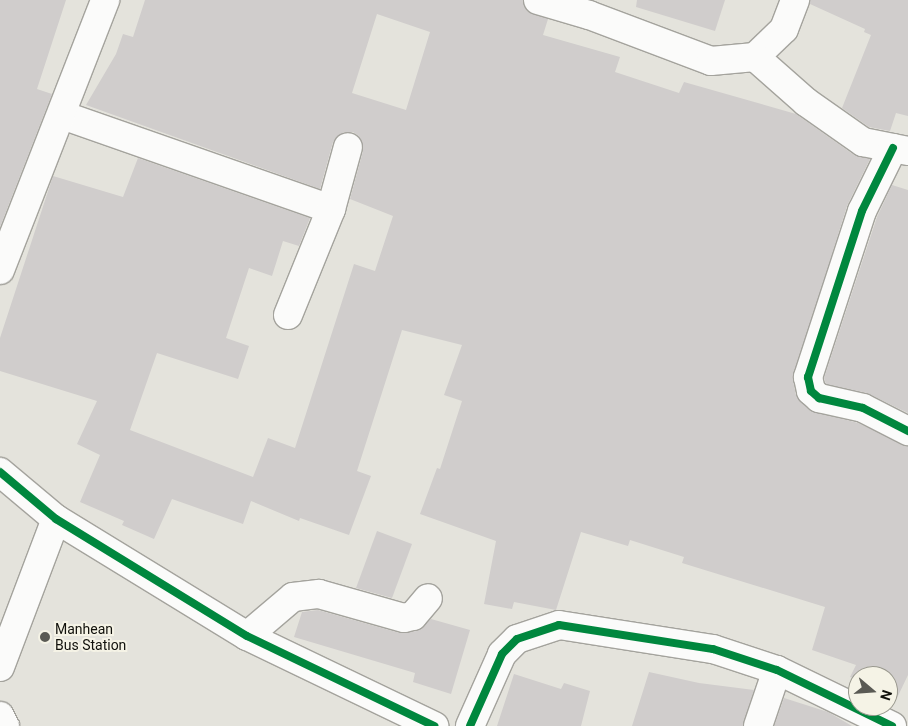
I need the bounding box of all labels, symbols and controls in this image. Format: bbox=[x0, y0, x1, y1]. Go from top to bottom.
place label: Manhean Bus Station bbox=[55, 621, 126, 654]
marker: Manhean Bus Station bbox=[39, 631, 51, 643]
north arrow bbox=[848, 666, 898, 716]
text: N bbox=[877, 688, 895, 702]

